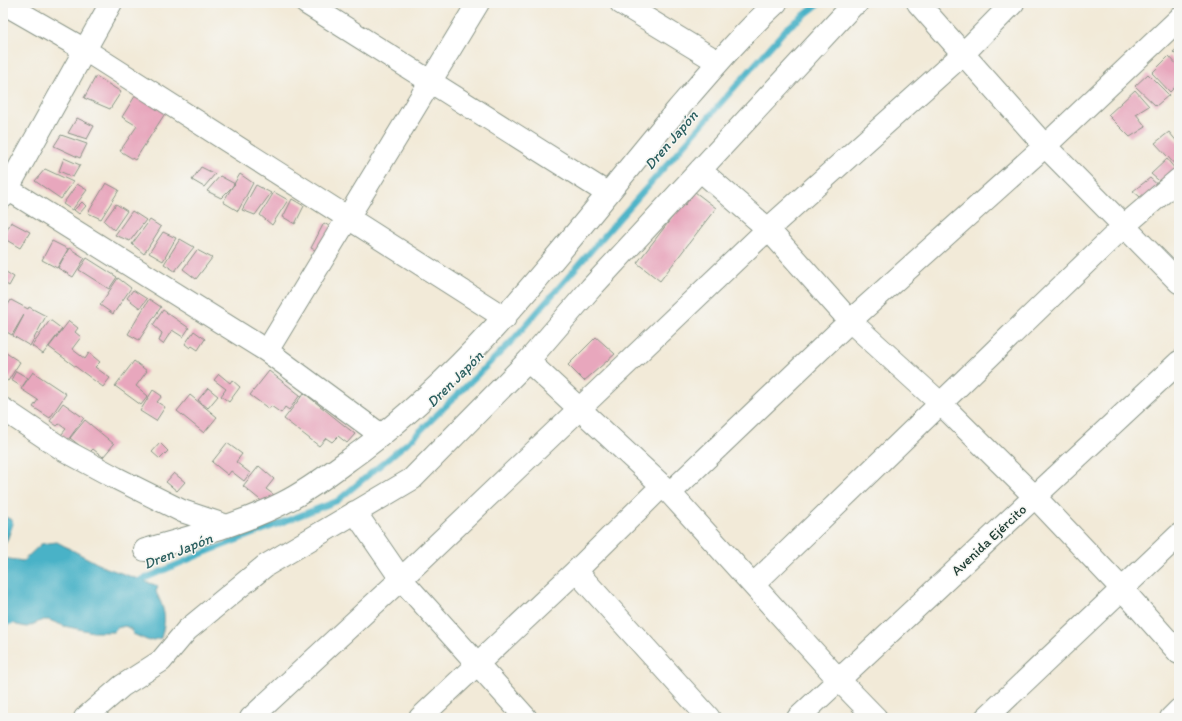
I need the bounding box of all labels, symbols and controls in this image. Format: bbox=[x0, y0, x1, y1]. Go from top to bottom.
water label: Dren Japón bbox=[640, 106, 702, 173]
water label: Dren Japón bbox=[423, 347, 487, 411]
street label: Avenida Ejército bbox=[948, 501, 1030, 579]
water label: Dren Japón bbox=[141, 529, 216, 573]

